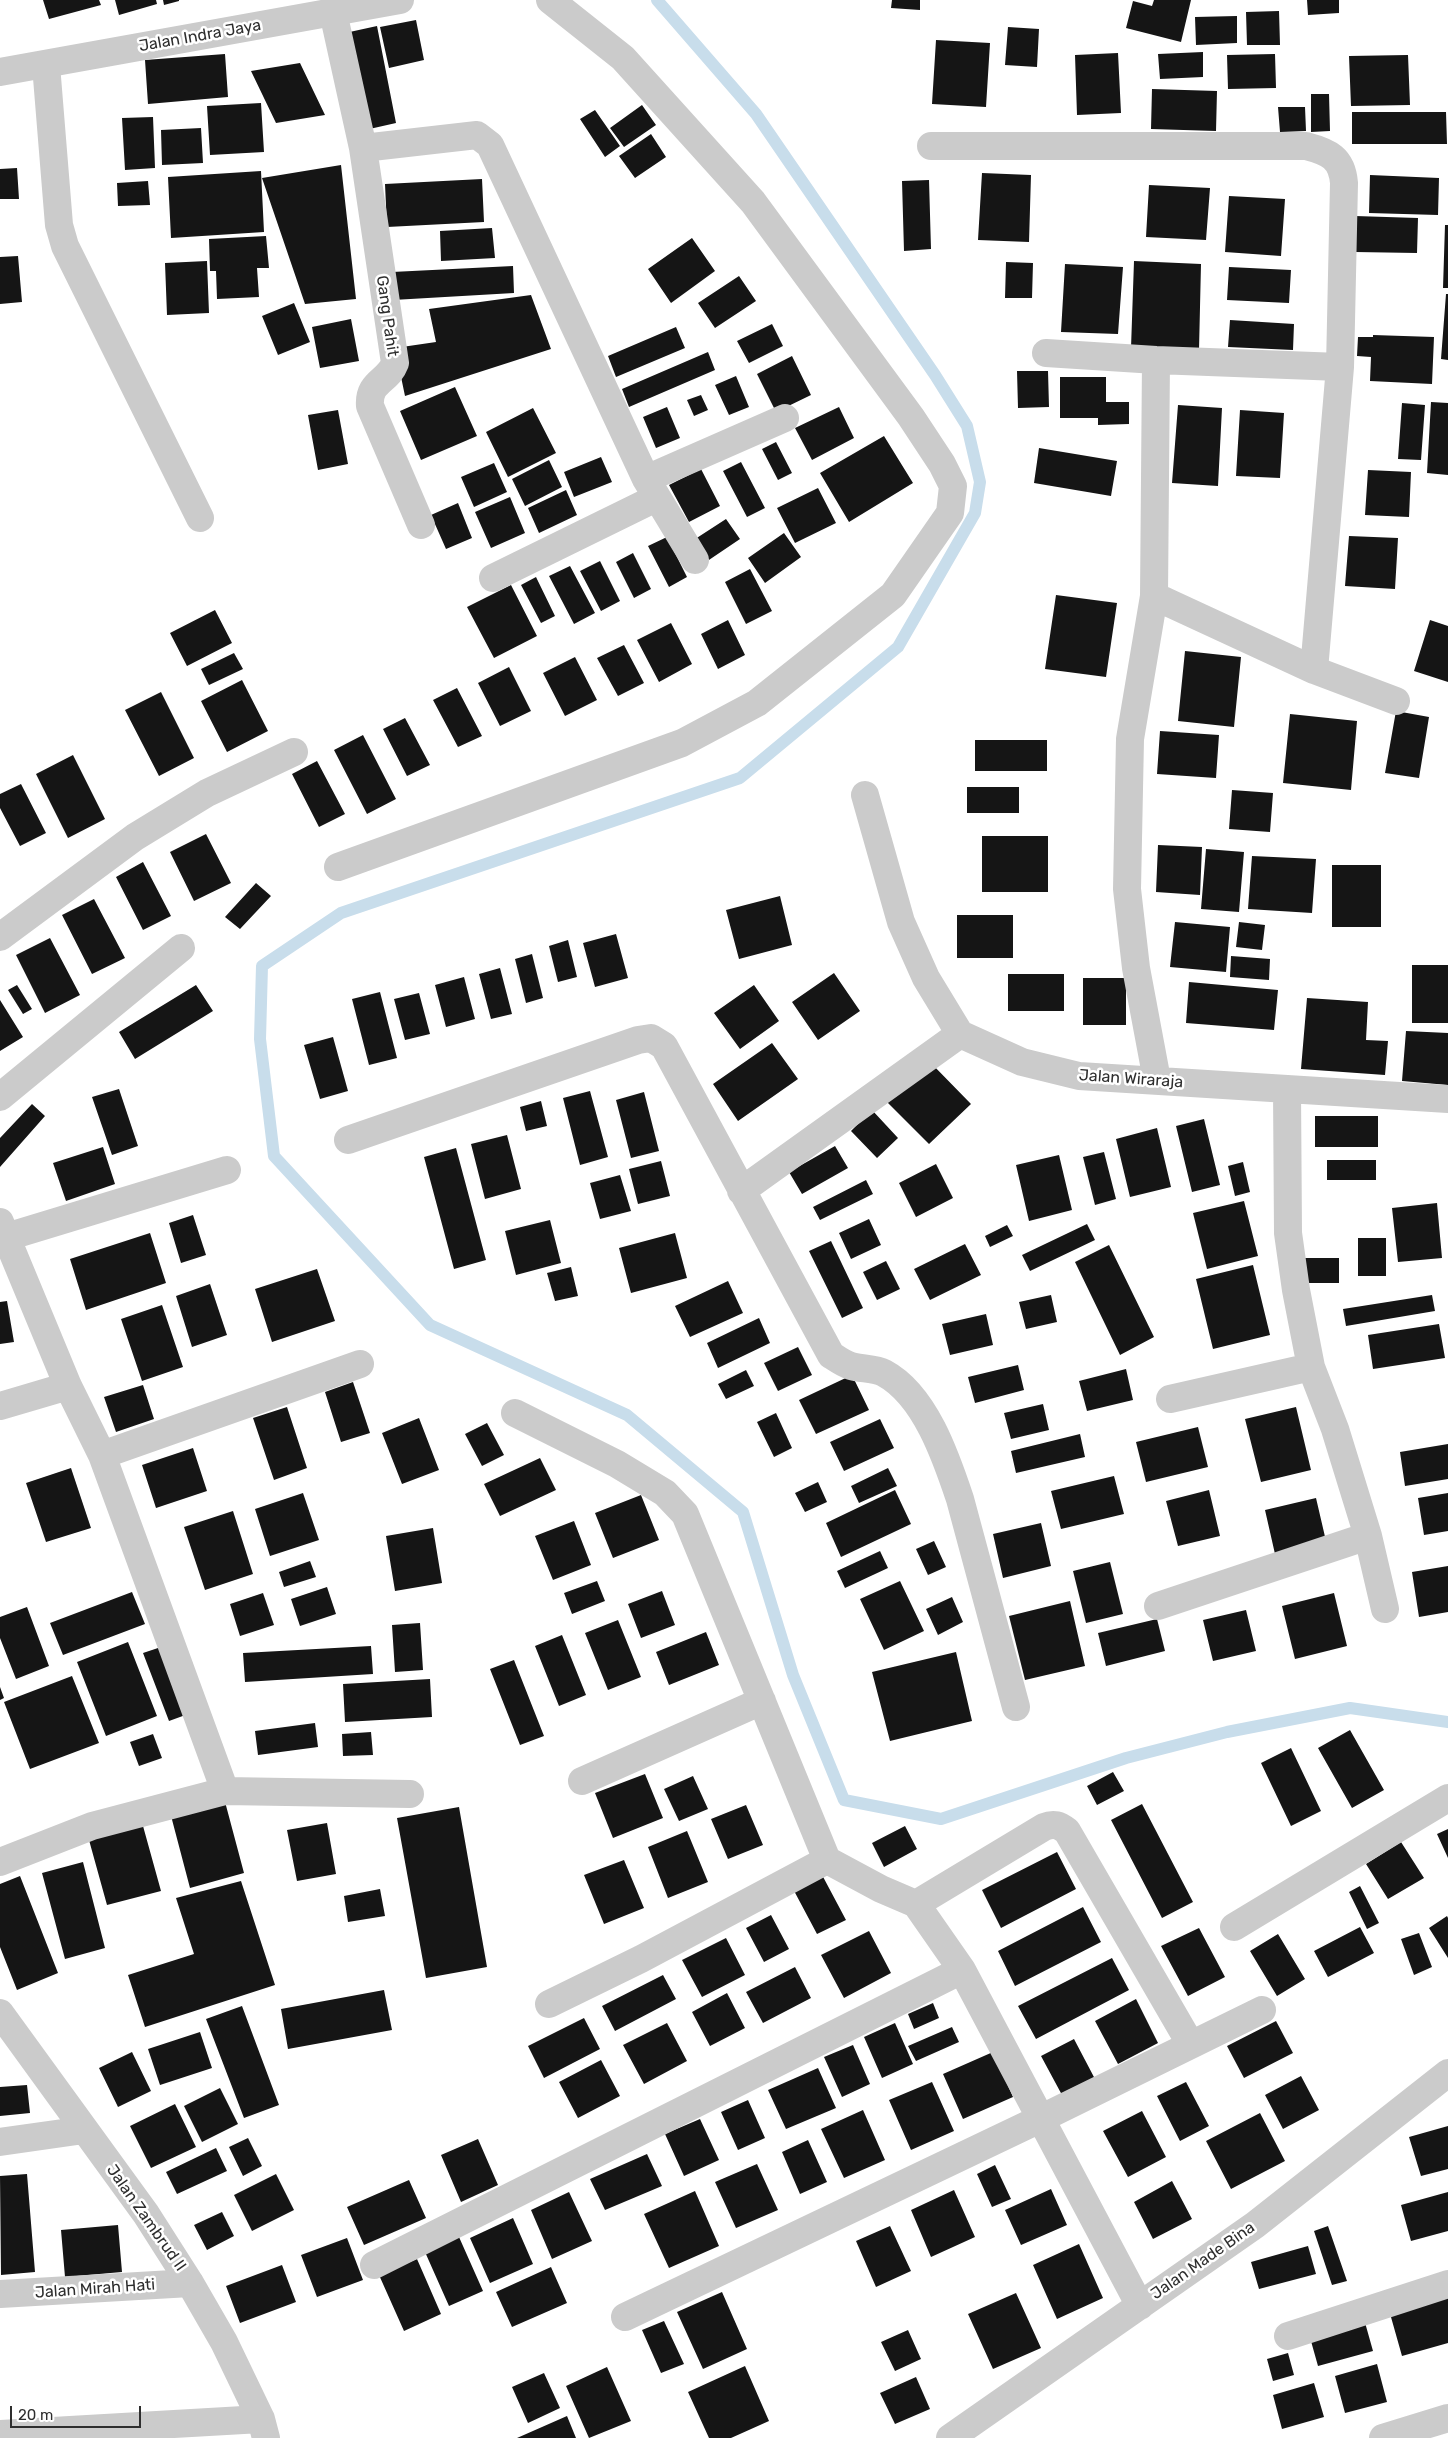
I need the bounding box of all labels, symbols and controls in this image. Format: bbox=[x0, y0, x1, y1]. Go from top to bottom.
street label: Jalan Indra Jaya bbox=[137, 16, 263, 56]
street label: Gang Pahit bbox=[372, 274, 402, 358]
street label: Jalan Wiraraja bbox=[1078, 1066, 1184, 1092]
street label: Jalan Zambrud II bbox=[102, 2161, 190, 2275]
street label: Jalan Made Bina bbox=[1147, 2218, 1259, 2304]
street label: Jalan Mirah Hati bbox=[34, 2275, 156, 2303]
scale bar bbox=[12, 2396, 144, 2428]
text: 20 m bbox=[18, 2406, 53, 2424]

